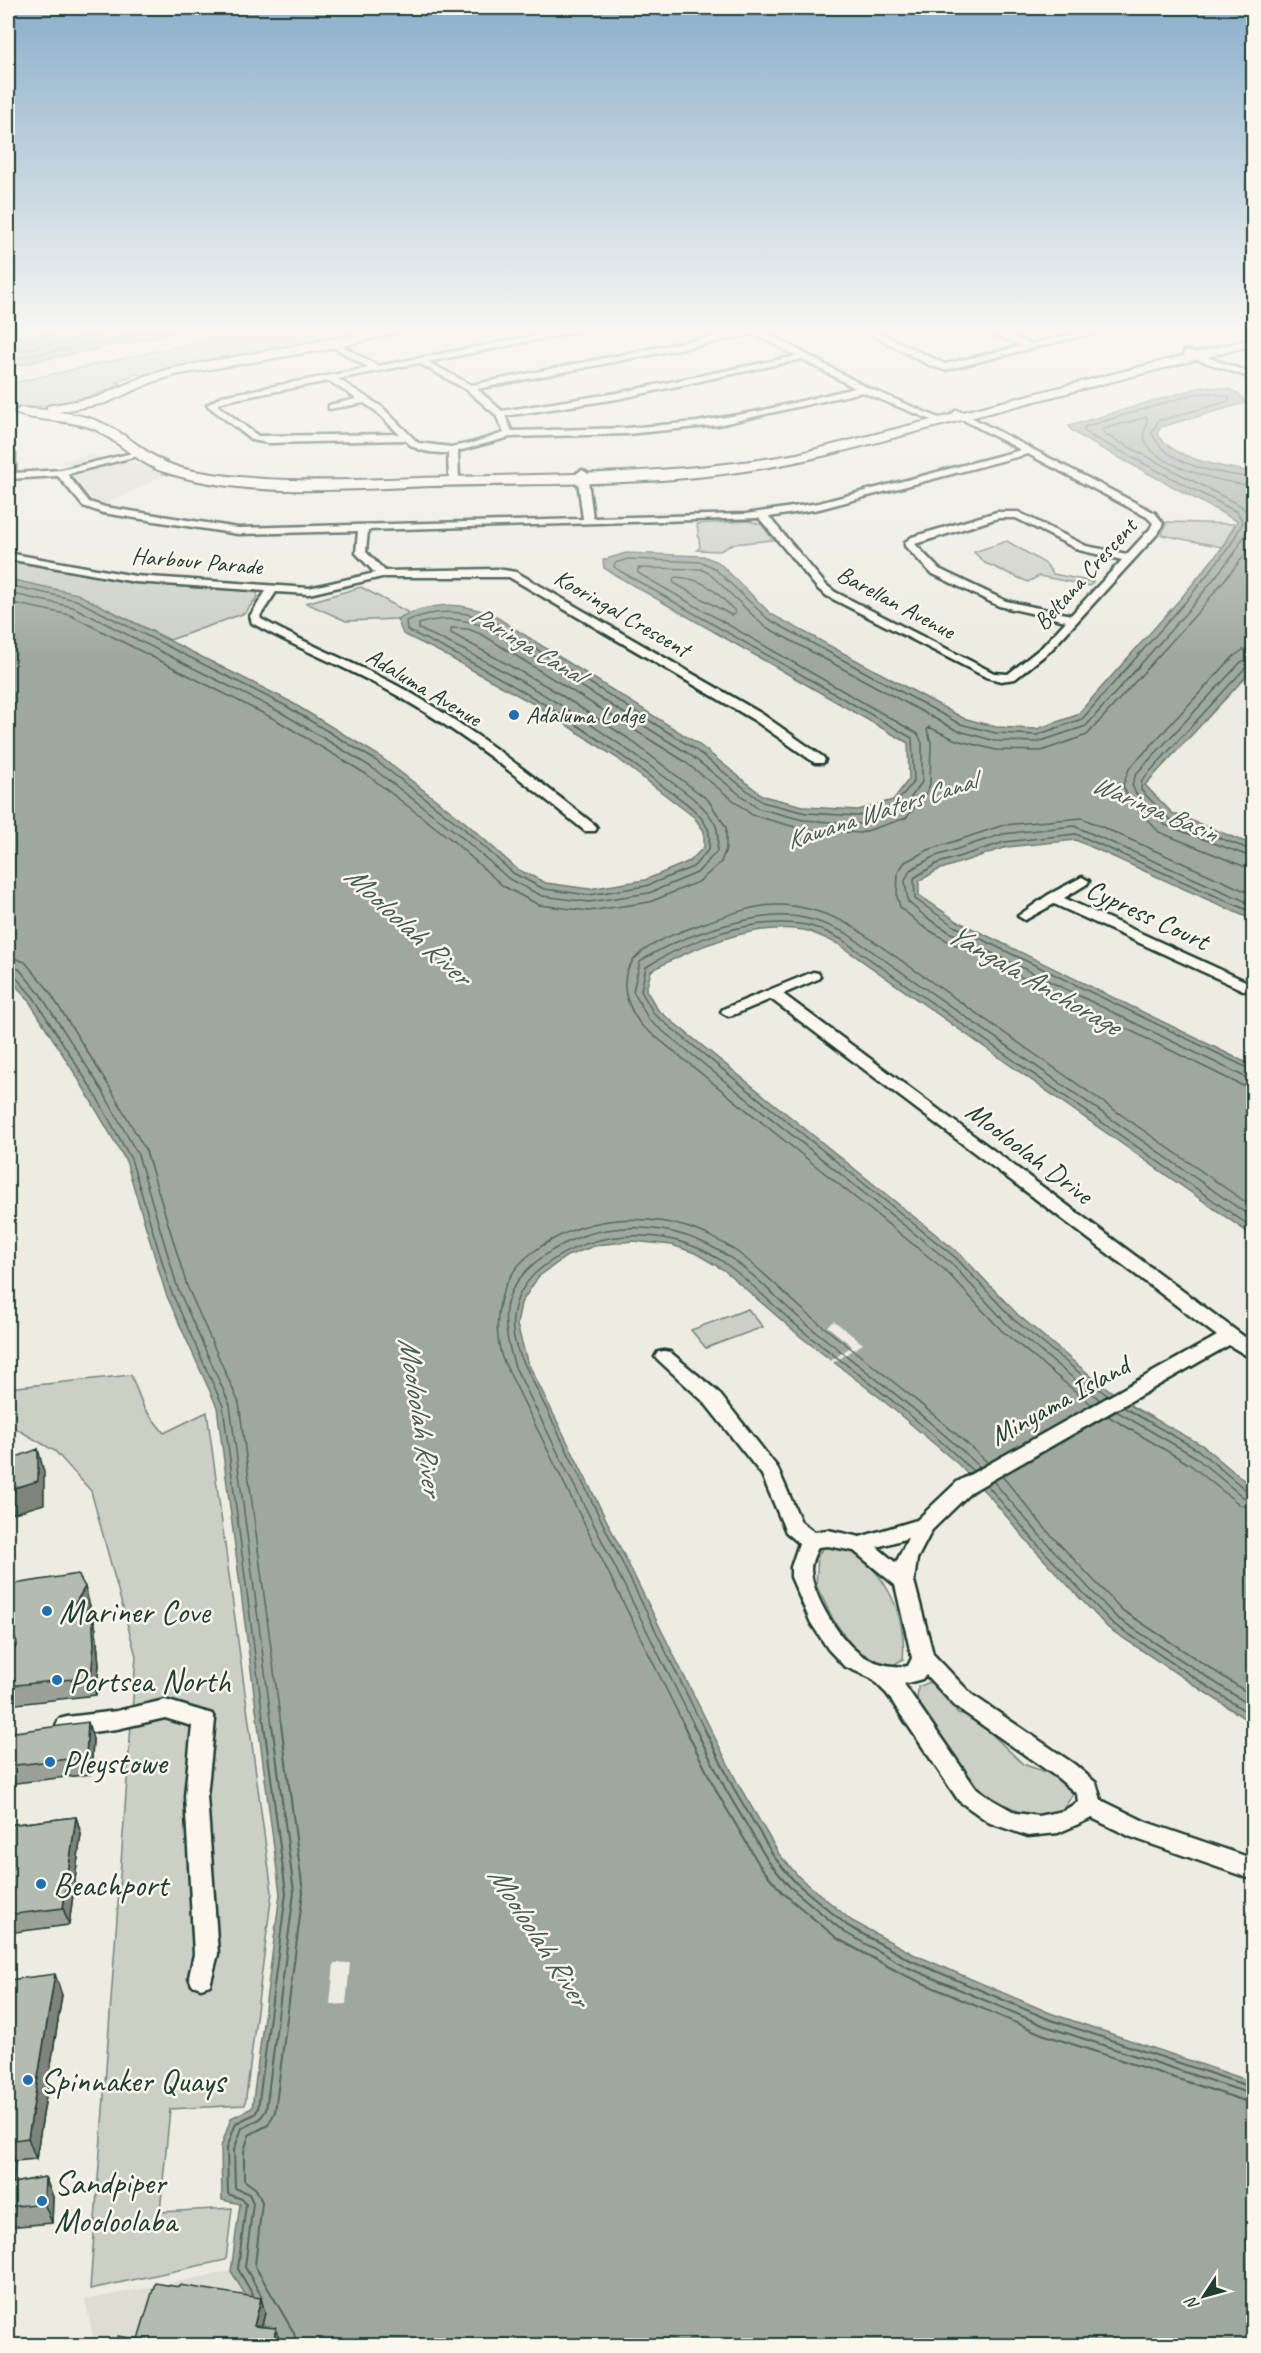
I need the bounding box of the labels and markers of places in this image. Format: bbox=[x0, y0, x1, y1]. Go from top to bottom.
place label: Adaluma Lodge bbox=[526, 700, 647, 730]
marker: Adaluma Lodge bbox=[507, 708, 521, 722]
place label: Mariner Cove bbox=[59, 1591, 212, 1633]
marker: Mariner Cove bbox=[40, 1604, 54, 1618]
place label: Portsea North bbox=[69, 1660, 231, 1702]
marker: Portsea North bbox=[50, 1673, 64, 1687]
place label: Pleystowe bbox=[62, 1742, 169, 1784]
marker: Pleystowe bbox=[43, 1755, 57, 1769]
place label: Beachport bbox=[53, 1864, 171, 1906]
marker: Beachport bbox=[34, 1877, 48, 1891]
place label: Spinnaker Quays bbox=[40, 2060, 228, 2102]
marker: Spinnaker Quays bbox=[21, 2073, 35, 2087]
place label: Sandpiper Mooloolaba bbox=[54, 2162, 179, 2242]
marker: Sandpiper Mooloolaba bbox=[35, 2194, 49, 2208]

